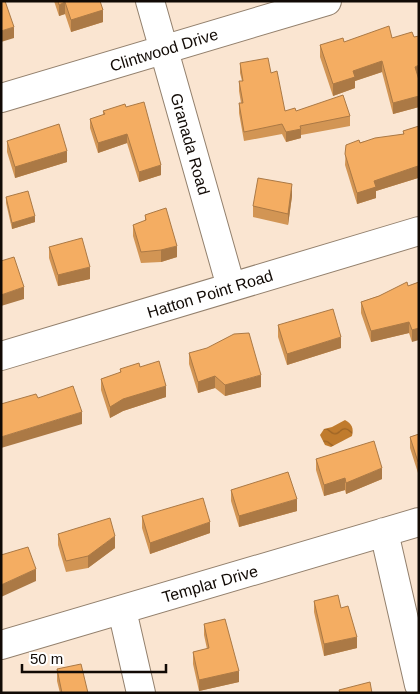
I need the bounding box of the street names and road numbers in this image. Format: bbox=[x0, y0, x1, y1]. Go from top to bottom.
street label: Clintwood Drive bbox=[108, 25, 220, 75]
street label: Granada Road bbox=[167, 91, 213, 197]
street label: Hatton Point Road bbox=[145, 267, 275, 321]
street label: Templar Drive bbox=[160, 562, 260, 606]

